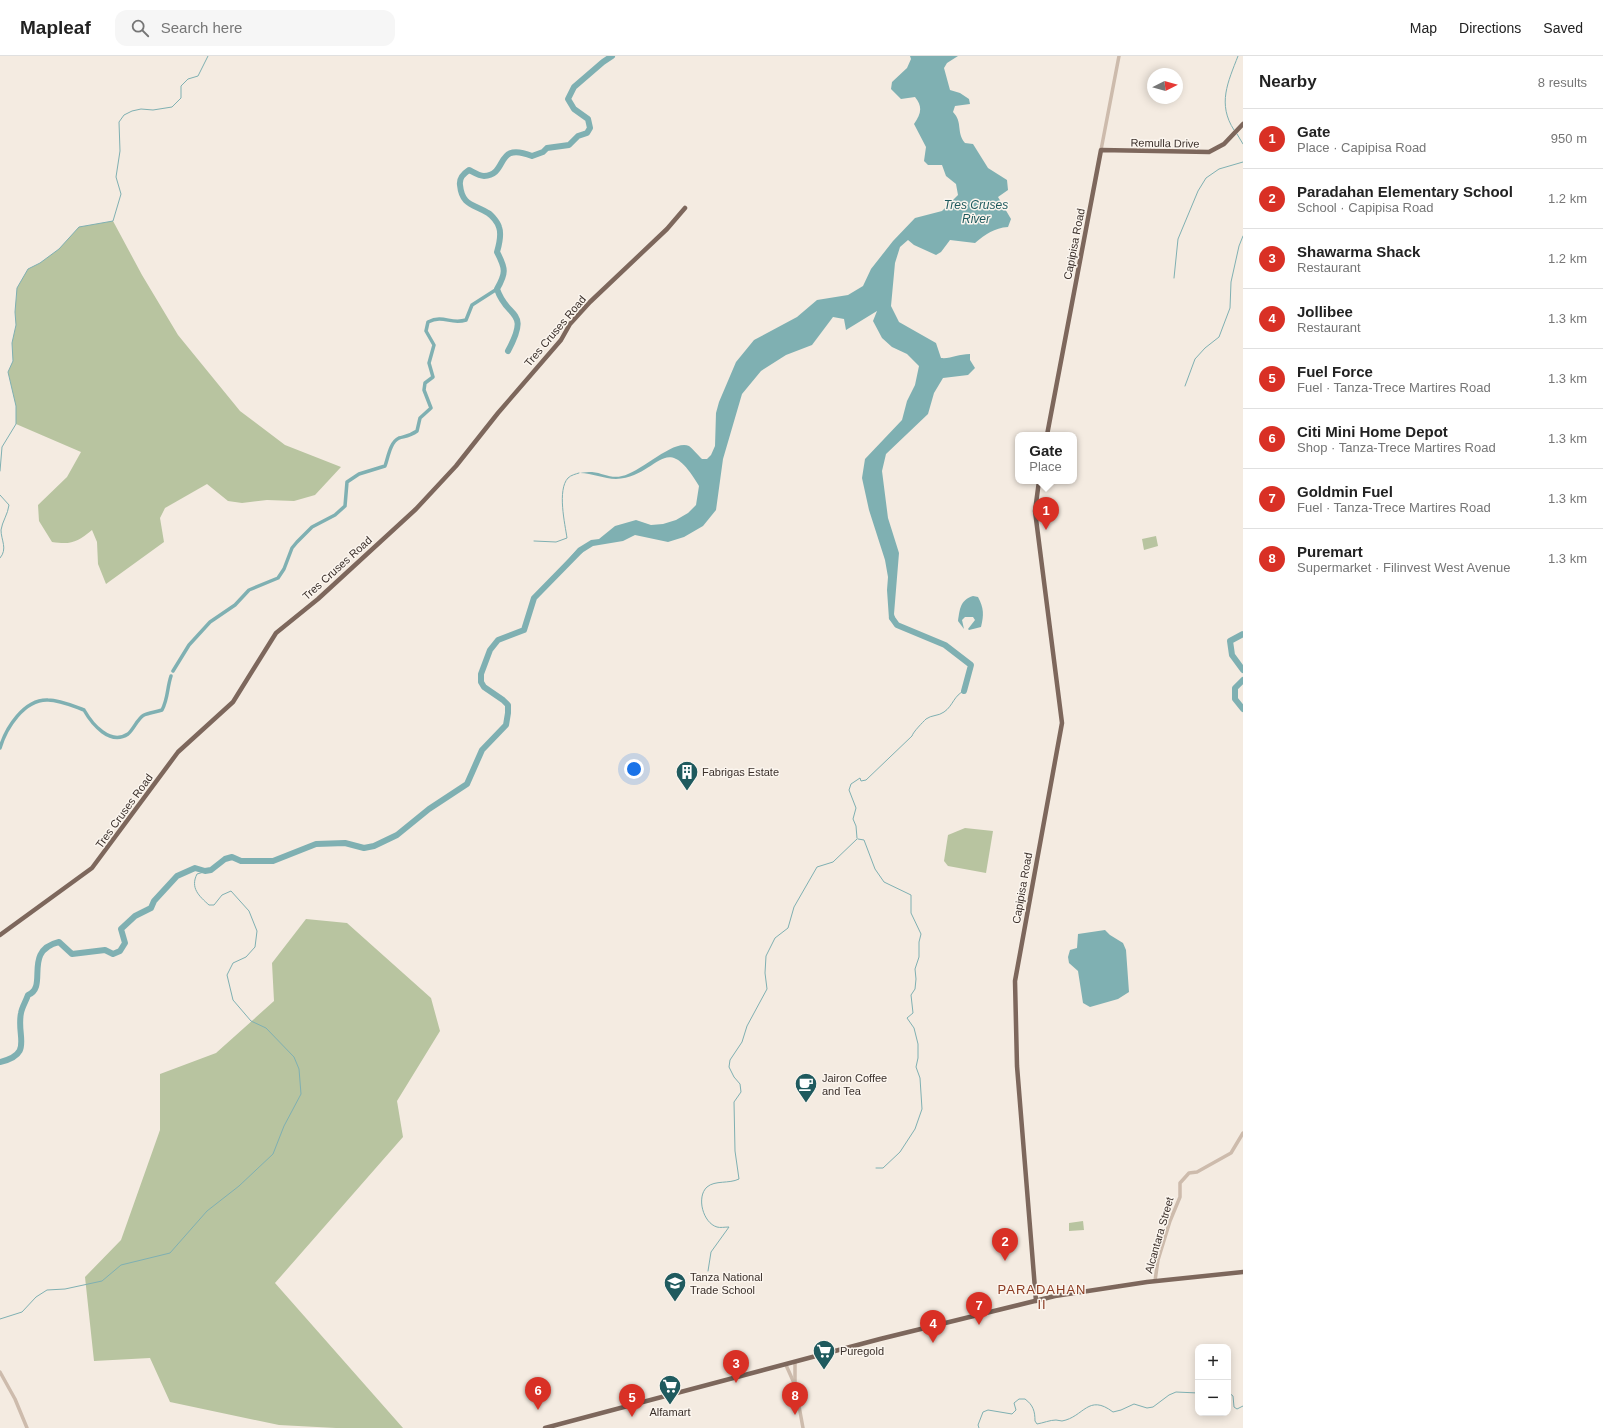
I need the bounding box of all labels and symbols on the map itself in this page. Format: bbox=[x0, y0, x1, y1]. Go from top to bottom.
north arrow bbox=[1147, 68, 1183, 104]
street label: Remulla Drive bbox=[1130, 136, 1200, 150]
water label: Tres Cruses River bbox=[944, 198, 1008, 226]
street label: Capipisa Road bbox=[1061, 207, 1087, 281]
street label: Tres Cruses Road bbox=[522, 293, 588, 369]
pin: 1 bbox=[1033, 497, 1059, 530]
street label: Tres Cruses Road bbox=[300, 534, 374, 602]
your location bbox=[624, 759, 644, 779]
building icon: Fabrigas Estate bbox=[674, 759, 700, 792]
place label: Fabrigas Estate bbox=[702, 766, 779, 778]
street label: Tres Cruses Road bbox=[93, 772, 155, 850]
street label: Capipisa Road bbox=[1010, 851, 1034, 925]
cafe icon: Jairon Coffee and Tea bbox=[793, 1071, 819, 1104]
place label: Jairon Coffee and Tea bbox=[822, 1072, 887, 1097]
street label: Alcantara Street bbox=[1142, 1195, 1176, 1275]
pin: 2 bbox=[992, 1228, 1018, 1261]
school or university icon: Tanza National Trade School bbox=[662, 1270, 688, 1303]
place label: Tanza National Trade School bbox=[690, 1271, 763, 1296]
district label: PARADAHAN II bbox=[998, 1282, 1086, 1312]
pin: 7 bbox=[966, 1292, 992, 1325]
pin: 4 bbox=[920, 1310, 946, 1343]
supermarket icon: Puregold bbox=[811, 1338, 837, 1371]
place label: Puregold bbox=[840, 1345, 884, 1357]
pin: 3 bbox=[723, 1350, 749, 1383]
supermarket icon: Alfamart bbox=[657, 1373, 683, 1406]
pin: 6 bbox=[525, 1377, 551, 1410]
pin: 8 bbox=[782, 1382, 808, 1415]
pin: 5 bbox=[619, 1384, 645, 1417]
place label: Alfamart bbox=[650, 1406, 690, 1418]

